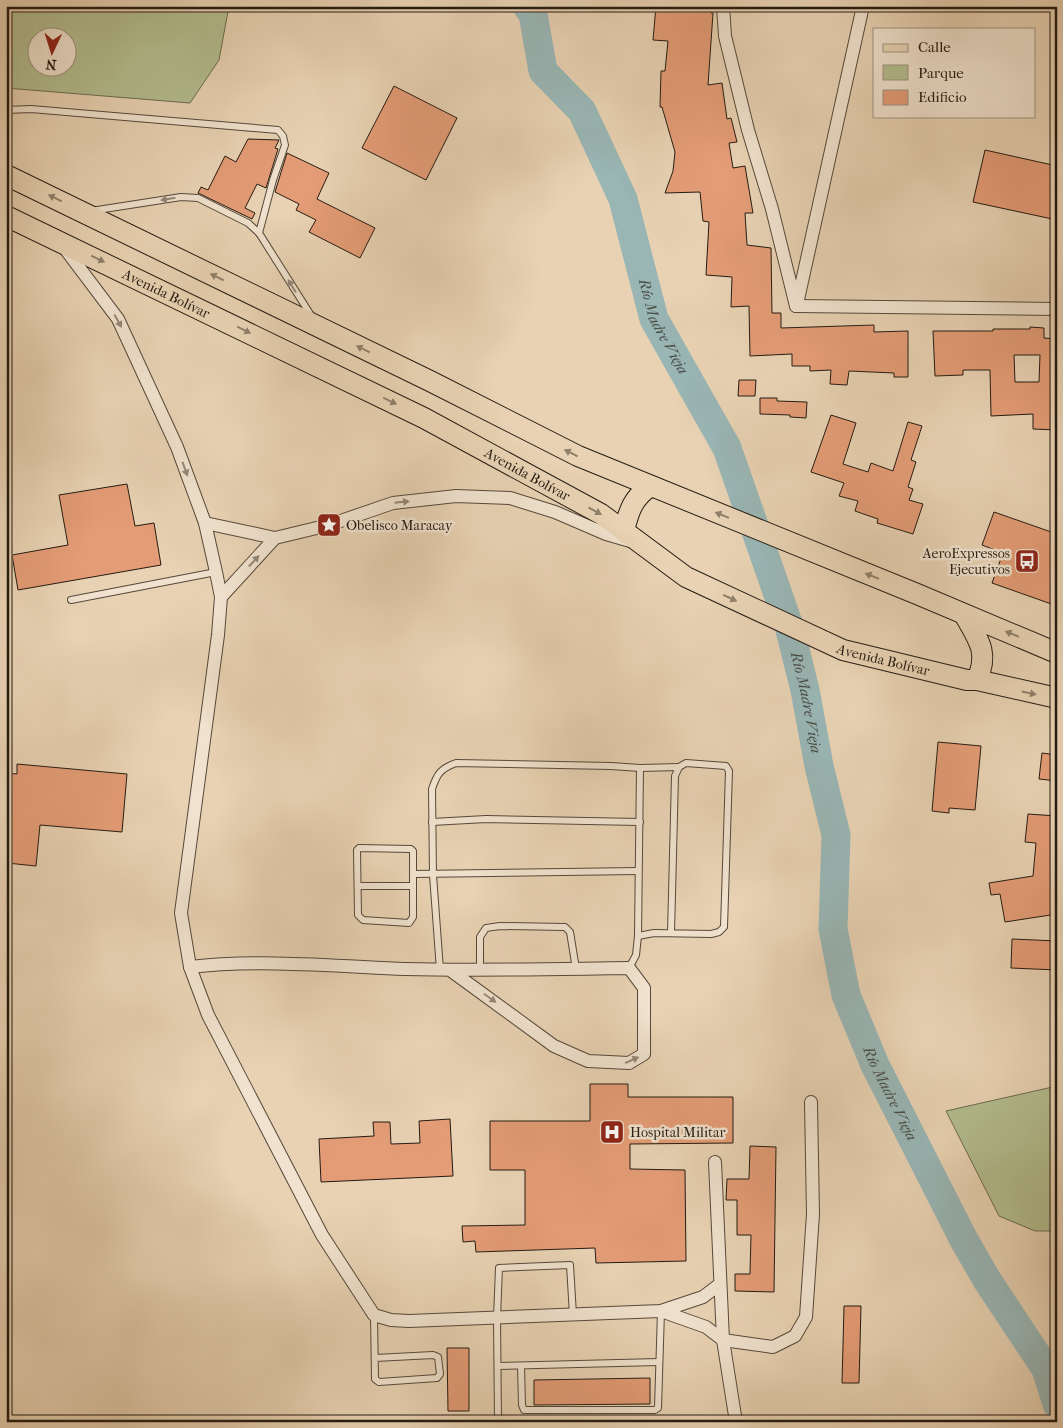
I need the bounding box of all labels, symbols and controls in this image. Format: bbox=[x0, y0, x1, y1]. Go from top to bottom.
north arrow bbox=[28, 28, 78, 78]
legend bbox=[873, 28, 1036, 118]
text: Calle bbox=[918, 38, 951, 56]
text: N bbox=[45, 56, 57, 73]
text: Parque bbox=[918, 64, 964, 82]
text: Edificio bbox=[918, 88, 967, 106]
one-way arrow bbox=[48, 194, 62, 202]
one-way arrow bbox=[160, 195, 176, 203]
one-way arrow bbox=[91, 255, 105, 263]
street label: Avenida Bolívar bbox=[119, 265, 213, 322]
one-way arrow bbox=[210, 273, 224, 281]
water label: Río Madre Vieja bbox=[635, 276, 692, 377]
one-way arrow bbox=[287, 279, 296, 292]
one-way arrow bbox=[114, 314, 122, 329]
one-way arrow bbox=[237, 326, 251, 334]
one-way arrow bbox=[356, 345, 370, 353]
one-way arrow bbox=[383, 397, 397, 405]
street label: Avenida Bolívar bbox=[481, 444, 573, 505]
one-way arrow bbox=[564, 449, 578, 457]
one-way arrow bbox=[182, 462, 189, 477]
one-way arrow bbox=[394, 498, 410, 506]
one-way arrow bbox=[588, 506, 602, 515]
one-way arrow bbox=[714, 511, 729, 518]
place icon: Obelisco Maracay bbox=[316, 512, 342, 538]
place label: Obelisco Maracay bbox=[346, 517, 453, 534]
place label: AeroExpressos Ejecutivos bbox=[921, 545, 1010, 578]
bus stop icon: AeroExpressos Ejecutivos bbox=[1014, 548, 1040, 574]
one-way arrow bbox=[248, 555, 260, 567]
one-way arrow bbox=[864, 572, 879, 580]
one-way arrow bbox=[723, 594, 737, 602]
one-way arrow bbox=[1004, 630, 1019, 638]
street label: Avenida Bolívar bbox=[833, 640, 931, 680]
water label: Río Madre Vieja bbox=[787, 649, 825, 755]
one-way arrow bbox=[1022, 689, 1038, 697]
one-way arrow bbox=[483, 993, 496, 1003]
water label: Río Madre Vieja bbox=[859, 1043, 921, 1144]
one-way arrow bbox=[625, 1055, 640, 1064]
hospital icon: Hospital Militar bbox=[599, 1119, 625, 1145]
place label: Hospital Militar bbox=[630, 1124, 725, 1141]

